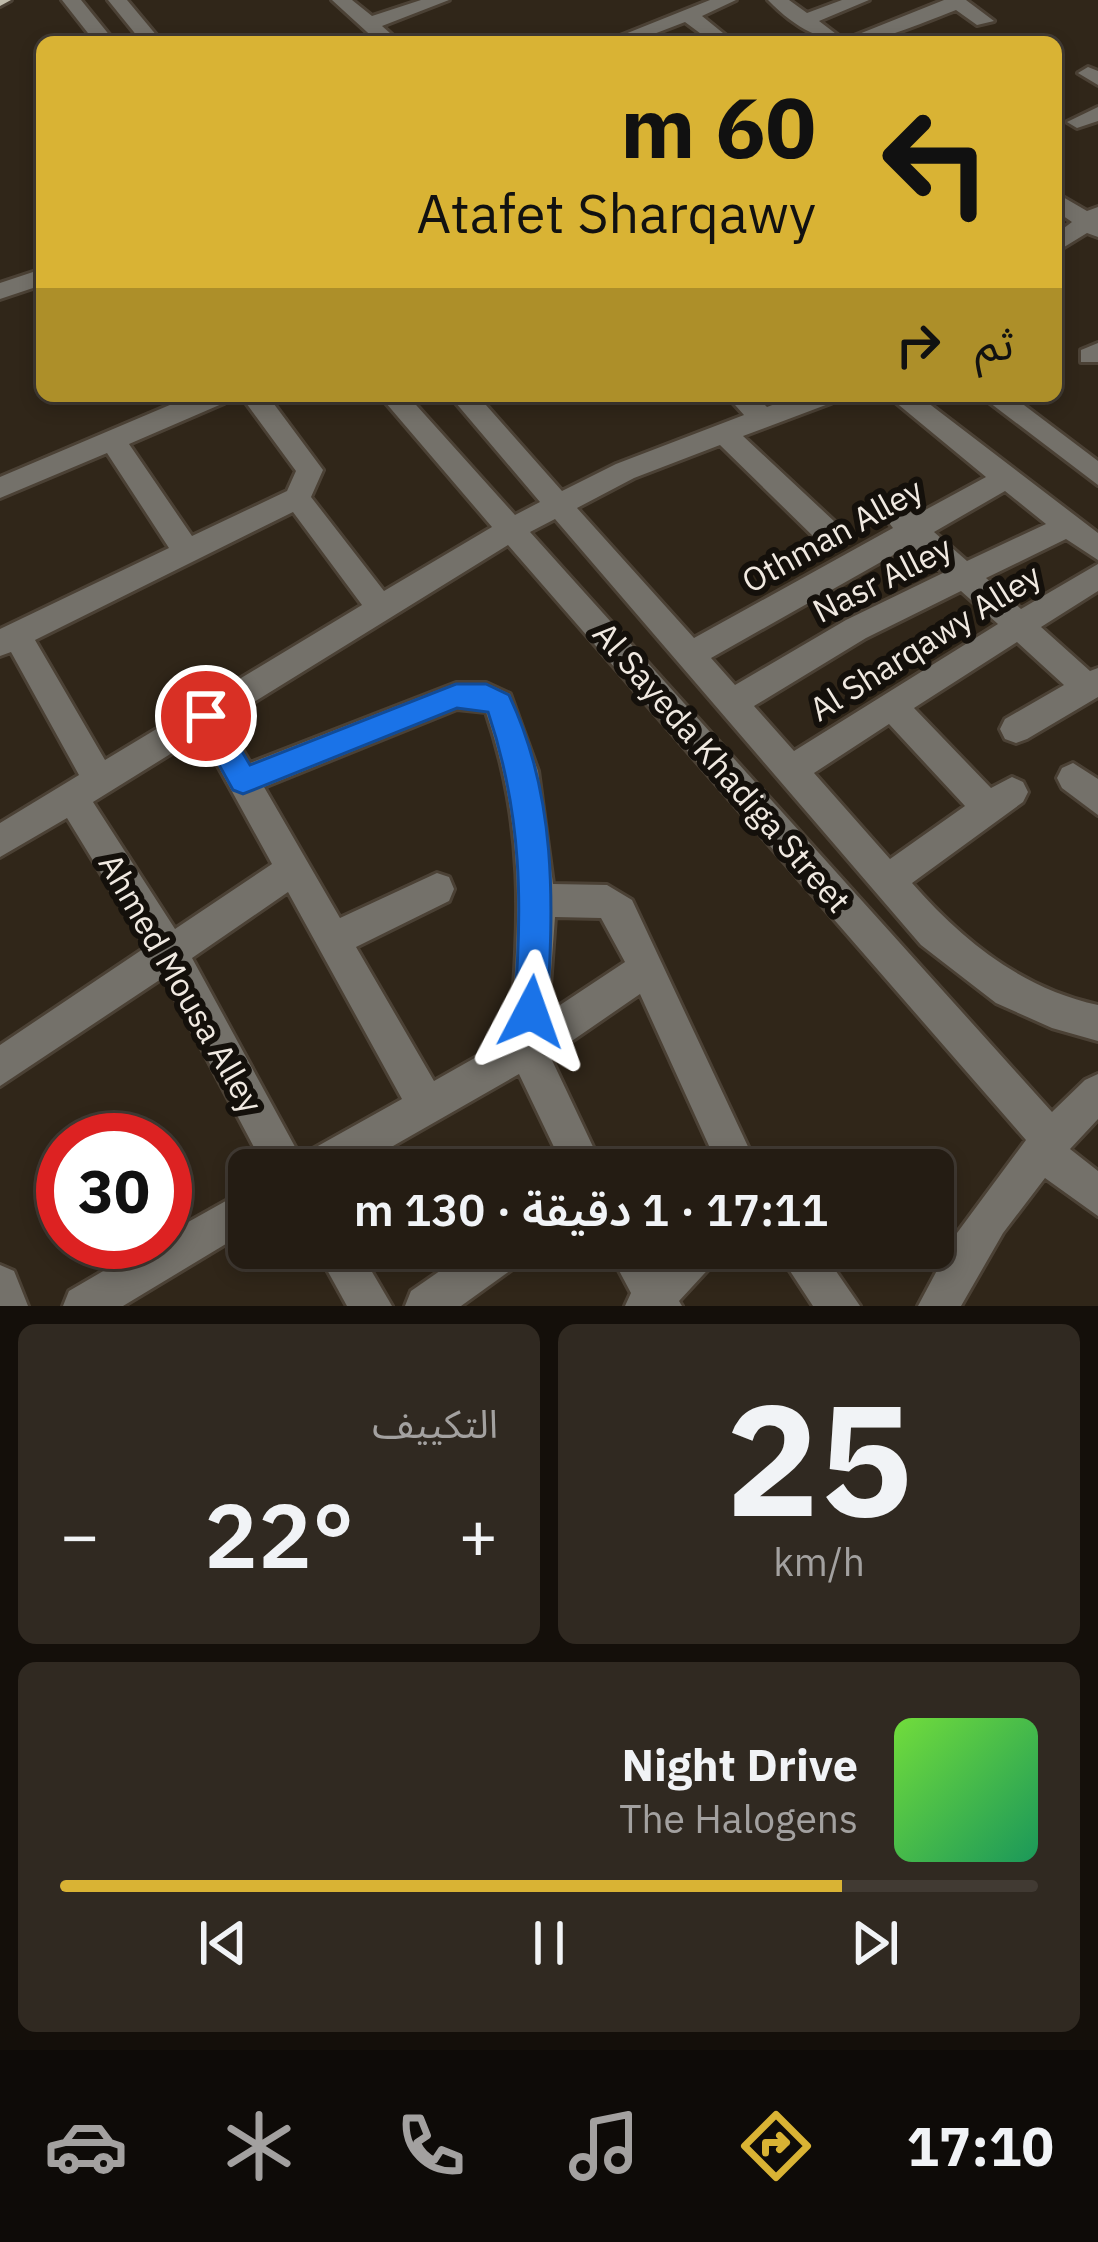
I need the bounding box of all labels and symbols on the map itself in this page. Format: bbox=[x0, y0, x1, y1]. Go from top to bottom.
street label: Othman Alley bbox=[734, 467, 930, 602]
street label: Nasr Alley bbox=[805, 525, 958, 632]
street label: Al Sharqawy Alley bbox=[801, 553, 1048, 730]
street label: Al Sayeda Khadiga Street bbox=[584, 612, 860, 921]
pin bbox=[155, 665, 257, 767]
street label: Ahmed Mousa Alley bbox=[90, 845, 273, 1120]
position arrow bbox=[468, 949, 594, 1075]
speed limit sign: 30 bbox=[36, 1113, 192, 1269]

